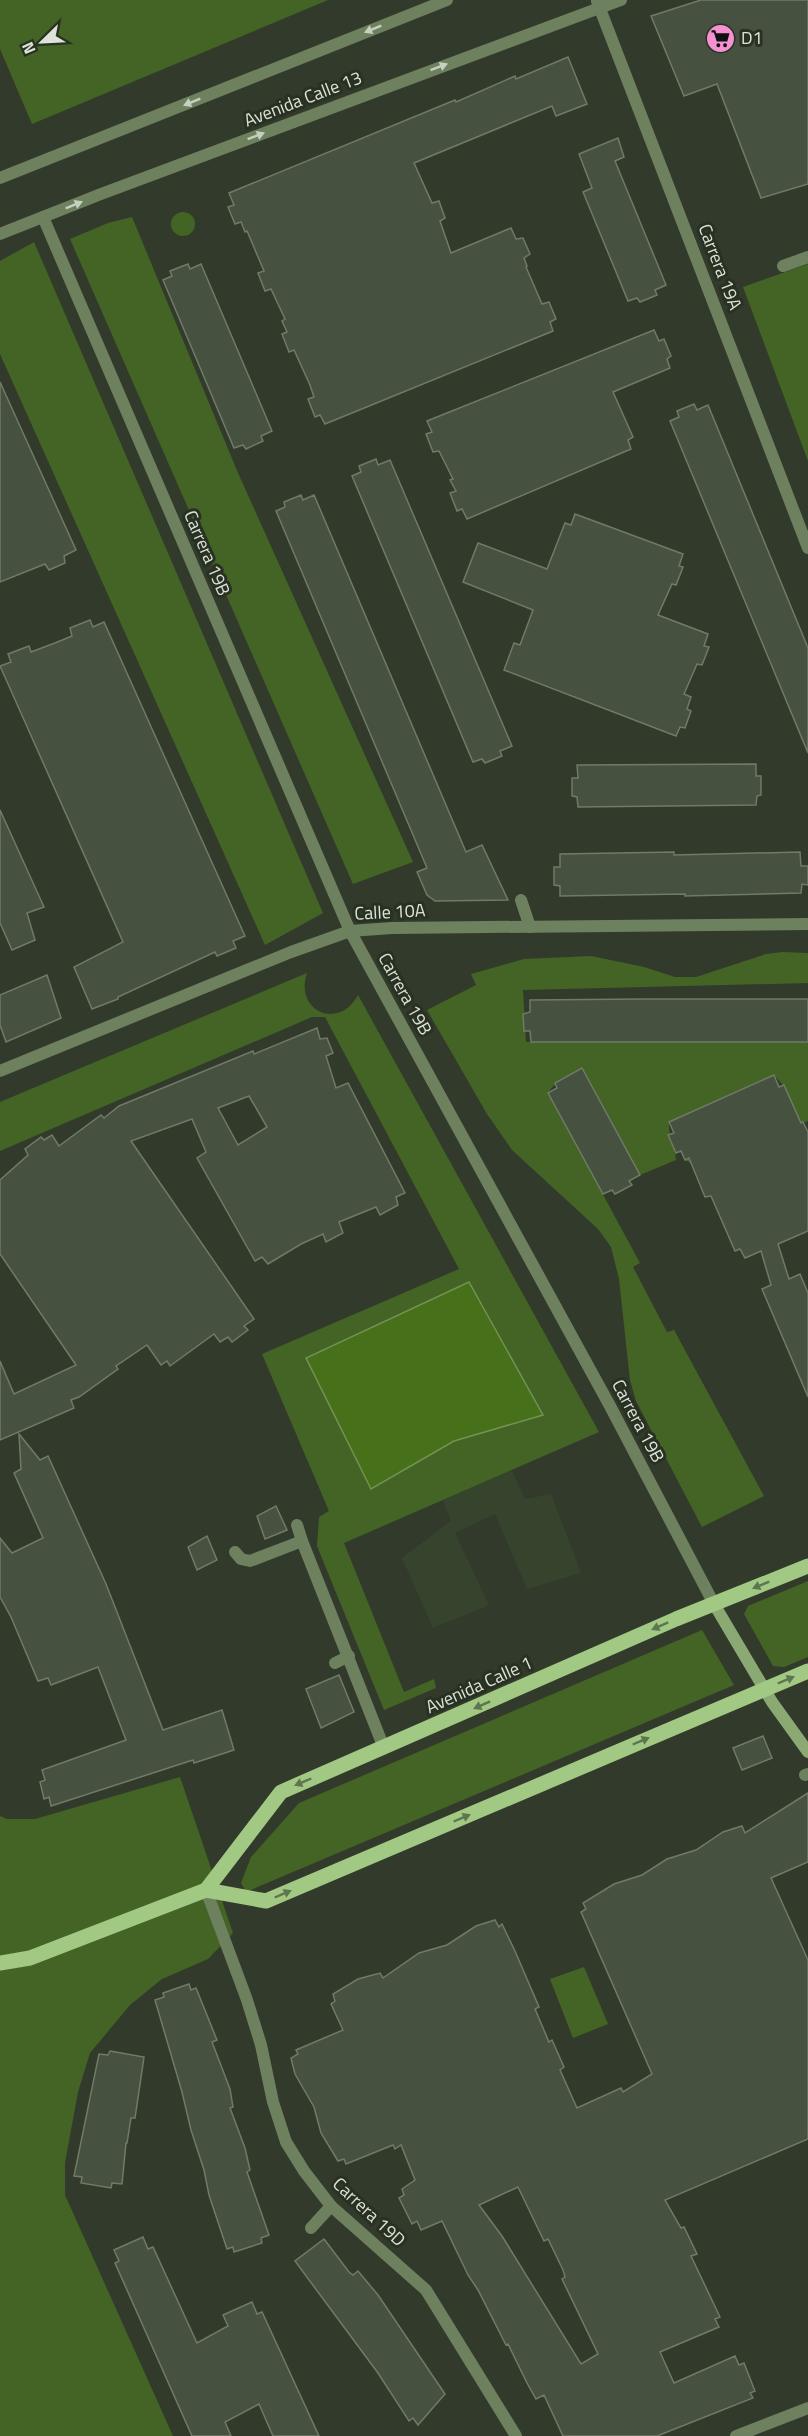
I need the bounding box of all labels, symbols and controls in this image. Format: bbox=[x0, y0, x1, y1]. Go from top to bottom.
north arrow bbox=[12, 12, 72, 72]
supermarket icon: D1 bbox=[704, 22, 736, 54]
place label: D1 bbox=[741, 24, 763, 51]
one-way arrow bbox=[364, 25, 382, 35]
text: N bbox=[15, 38, 42, 58]
one-way arrow bbox=[430, 62, 448, 72]
street label: Avenida Calle 13 bbox=[240, 64, 366, 133]
one-way arrow bbox=[182, 97, 200, 107]
one-way arrow bbox=[247, 130, 265, 140]
one-way arrow bbox=[65, 200, 83, 209]
street label: Carrera 19A bbox=[692, 220, 749, 314]
street label: Carrera 19B bbox=[177, 506, 238, 600]
street label: Calle 10A bbox=[354, 896, 426, 927]
street label: Carrera 19B bbox=[372, 948, 439, 1040]
street label: Carrera 19B bbox=[605, 1374, 672, 1467]
one-way arrow bbox=[752, 1581, 770, 1590]
one-way arrow bbox=[651, 1622, 669, 1631]
street label: Avenida Calle 1 bbox=[421, 1649, 537, 1720]
one-way arrow bbox=[777, 1675, 795, 1684]
one-way arrow bbox=[472, 1700, 490, 1710]
one-way arrow bbox=[633, 1736, 651, 1746]
one-way arrow bbox=[293, 1777, 311, 1787]
one-way arrow bbox=[453, 1813, 471, 1822]
one-way arrow bbox=[274, 1889, 292, 1899]
street label: Carrera 19D bbox=[327, 2171, 412, 2253]

